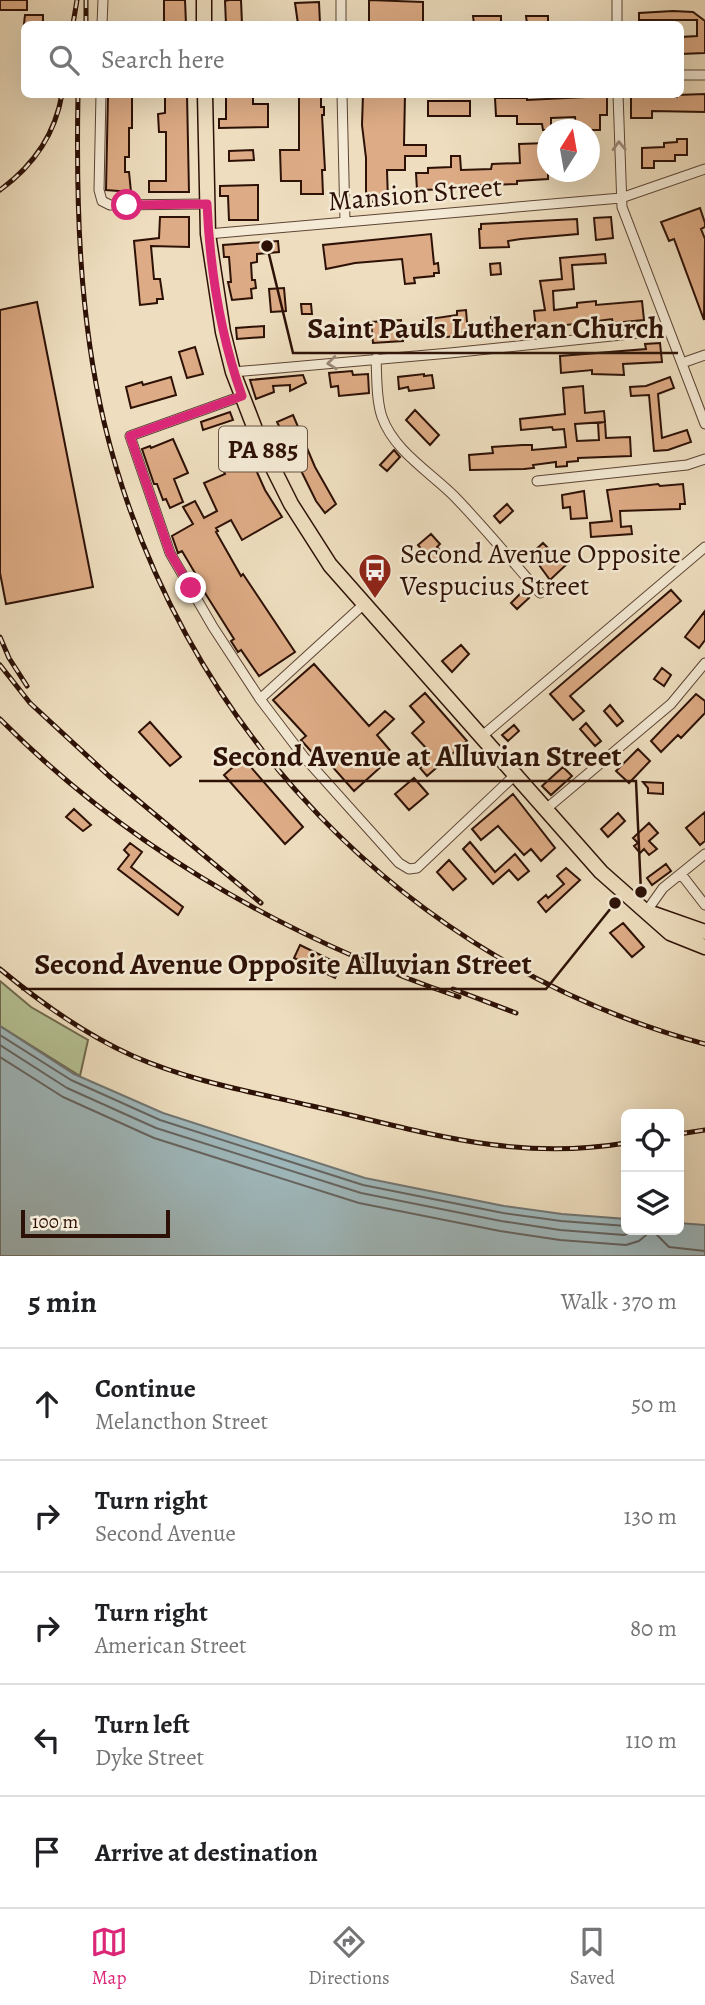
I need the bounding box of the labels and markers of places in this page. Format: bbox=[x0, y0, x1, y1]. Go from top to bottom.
callout: Saint Pauls Lutheran Church bbox=[293, 302, 678, 353]
place label: Second Avenue Opposite Vespucius Street bbox=[399, 535, 681, 605]
bus stop icon: Second Avenue Opposite Vespucius Street bbox=[356, 551, 394, 600]
callout: Second Avenue at Alluvian Street bbox=[199, 730, 636, 781]
callout: Second Avenue Opposite Alluvian Street bbox=[21, 938, 546, 989]

